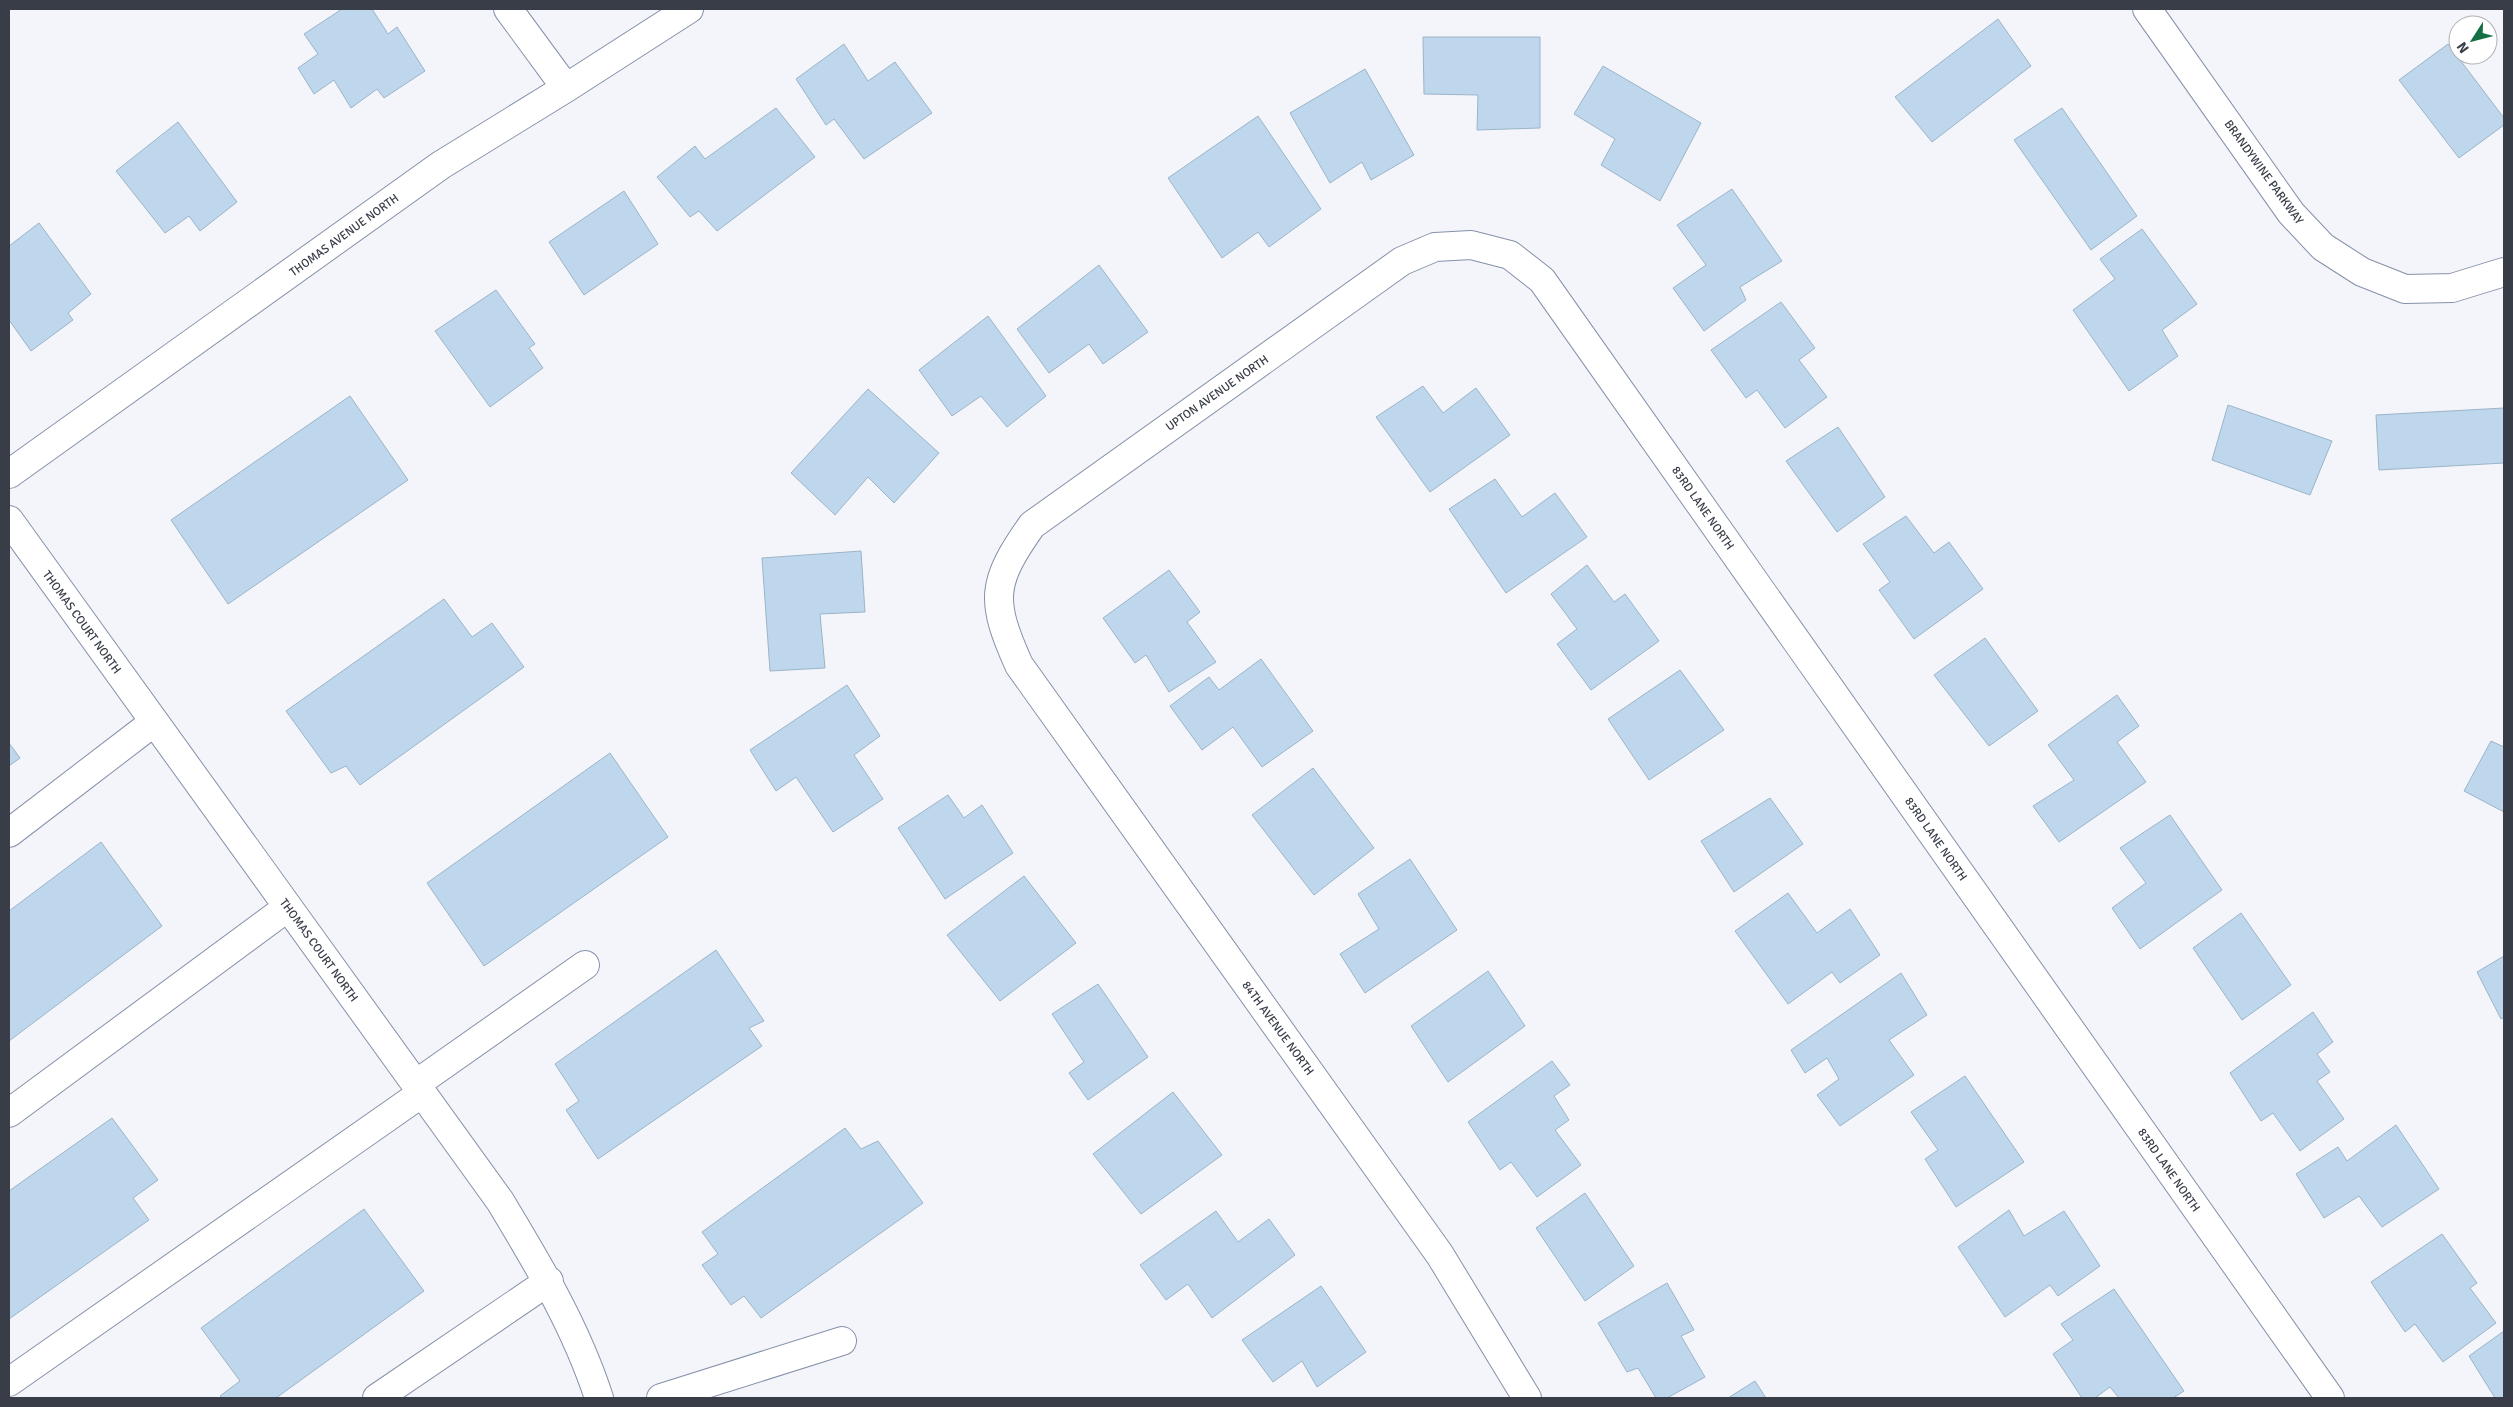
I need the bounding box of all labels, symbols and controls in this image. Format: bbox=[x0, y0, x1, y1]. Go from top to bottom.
north arrow bbox=[2448, 15, 2498, 65]
text: N bbox=[2453, 38, 2473, 56]
street label: BRANDYWINE PARKWAY bbox=[2221, 117, 2306, 227]
street label: THOMAS AVENUE NORTH bbox=[287, 191, 402, 280]
street label: UPTON AVENUE NORTH bbox=[1163, 352, 1272, 435]
street label: 83RD LANE NORTH bbox=[1668, 464, 1737, 553]
street label: THOMAS COURT NORTH bbox=[39, 568, 124, 677]
street label: 83RD LANE NORTH bbox=[1901, 795, 1970, 884]
street label: THOMAS COURT NORTH bbox=[276, 896, 361, 1005]
street label: 84TH AVENUE NORTH bbox=[1238, 978, 1317, 1078]
street label: 83RD LANE NORTH bbox=[2134, 1126, 2203, 1215]

